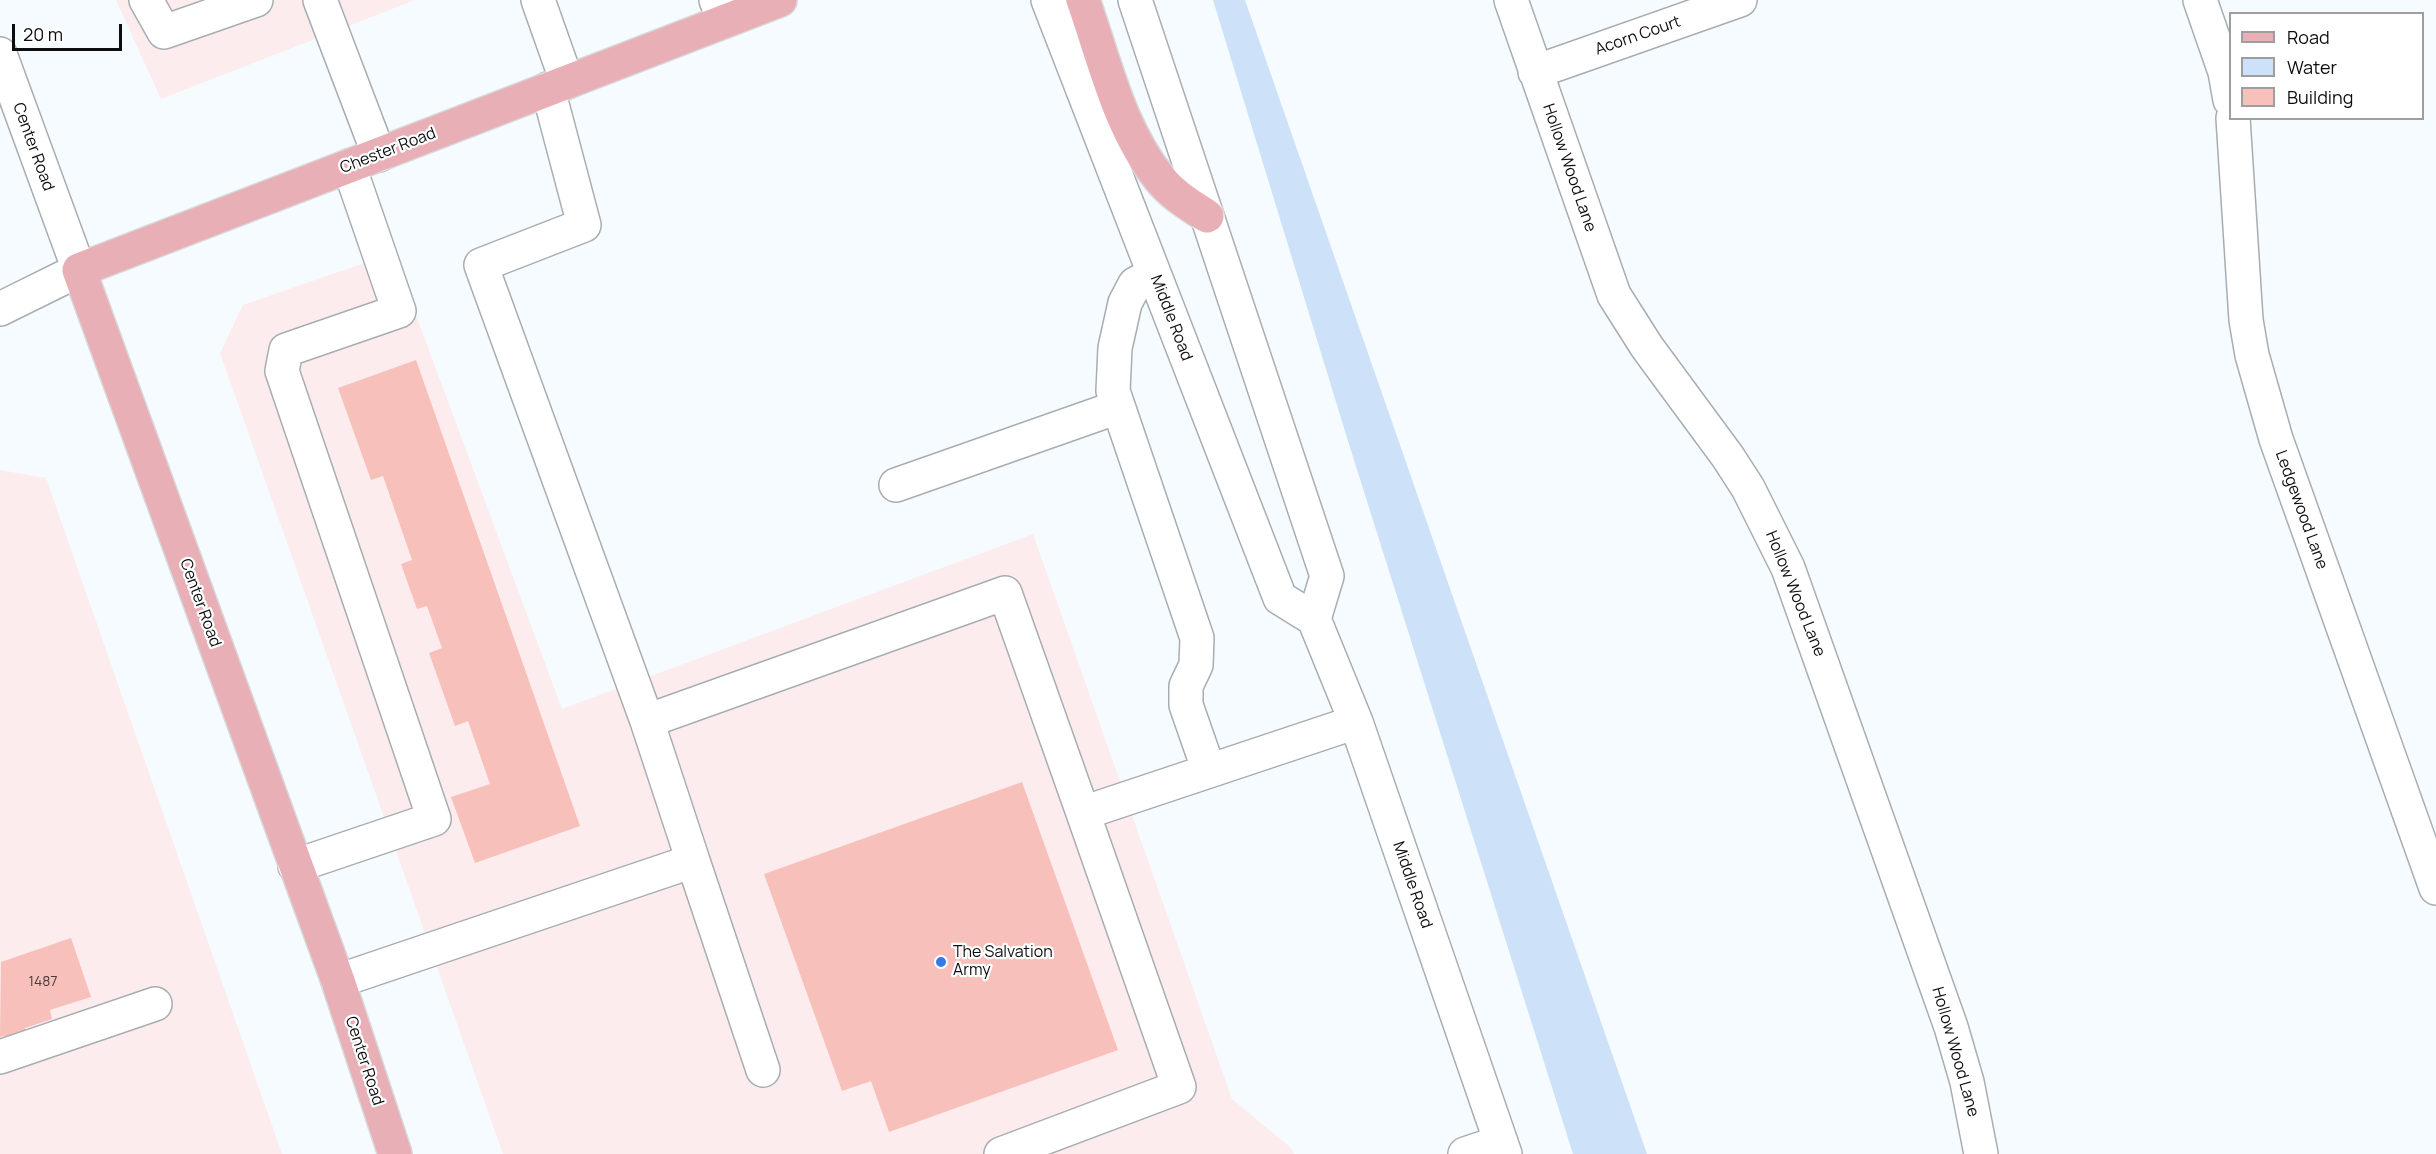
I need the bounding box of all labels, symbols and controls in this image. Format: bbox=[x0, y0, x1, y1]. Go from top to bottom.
scale bar bbox=[15, 12, 124, 50]
street label: Acorn Court bbox=[1593, 12, 1683, 60]
legend bbox=[2229, 12, 2424, 120]
text: 20 m bbox=[23, 22, 63, 46]
text: Road bbox=[2287, 25, 2330, 49]
text: Water bbox=[2287, 55, 2337, 79]
text: Building bbox=[2287, 85, 2353, 109]
street label: Center Road bbox=[8, 100, 58, 194]
street label: Hollow Wood Lane bbox=[1538, 102, 1600, 234]
street label: Chester Road bbox=[337, 124, 439, 178]
street label: Middle Road bbox=[1146, 272, 1196, 364]
street label: Ledgewood Lane bbox=[2271, 448, 2331, 572]
street label: Hollow Wood Lane bbox=[1761, 528, 1829, 660]
street label: Center Road bbox=[175, 556, 225, 650]
street label: Middle Road bbox=[1388, 839, 1436, 931]
place label: The Salvation Army bbox=[953, 943, 1053, 981]
marker: The Salvation Army bbox=[934, 955, 948, 969]
house number: 1487 bbox=[29, 974, 57, 990]
street label: Hollow Wood Lane bbox=[1927, 985, 1983, 1119]
street label: Center Road bbox=[341, 1014, 387, 1108]

